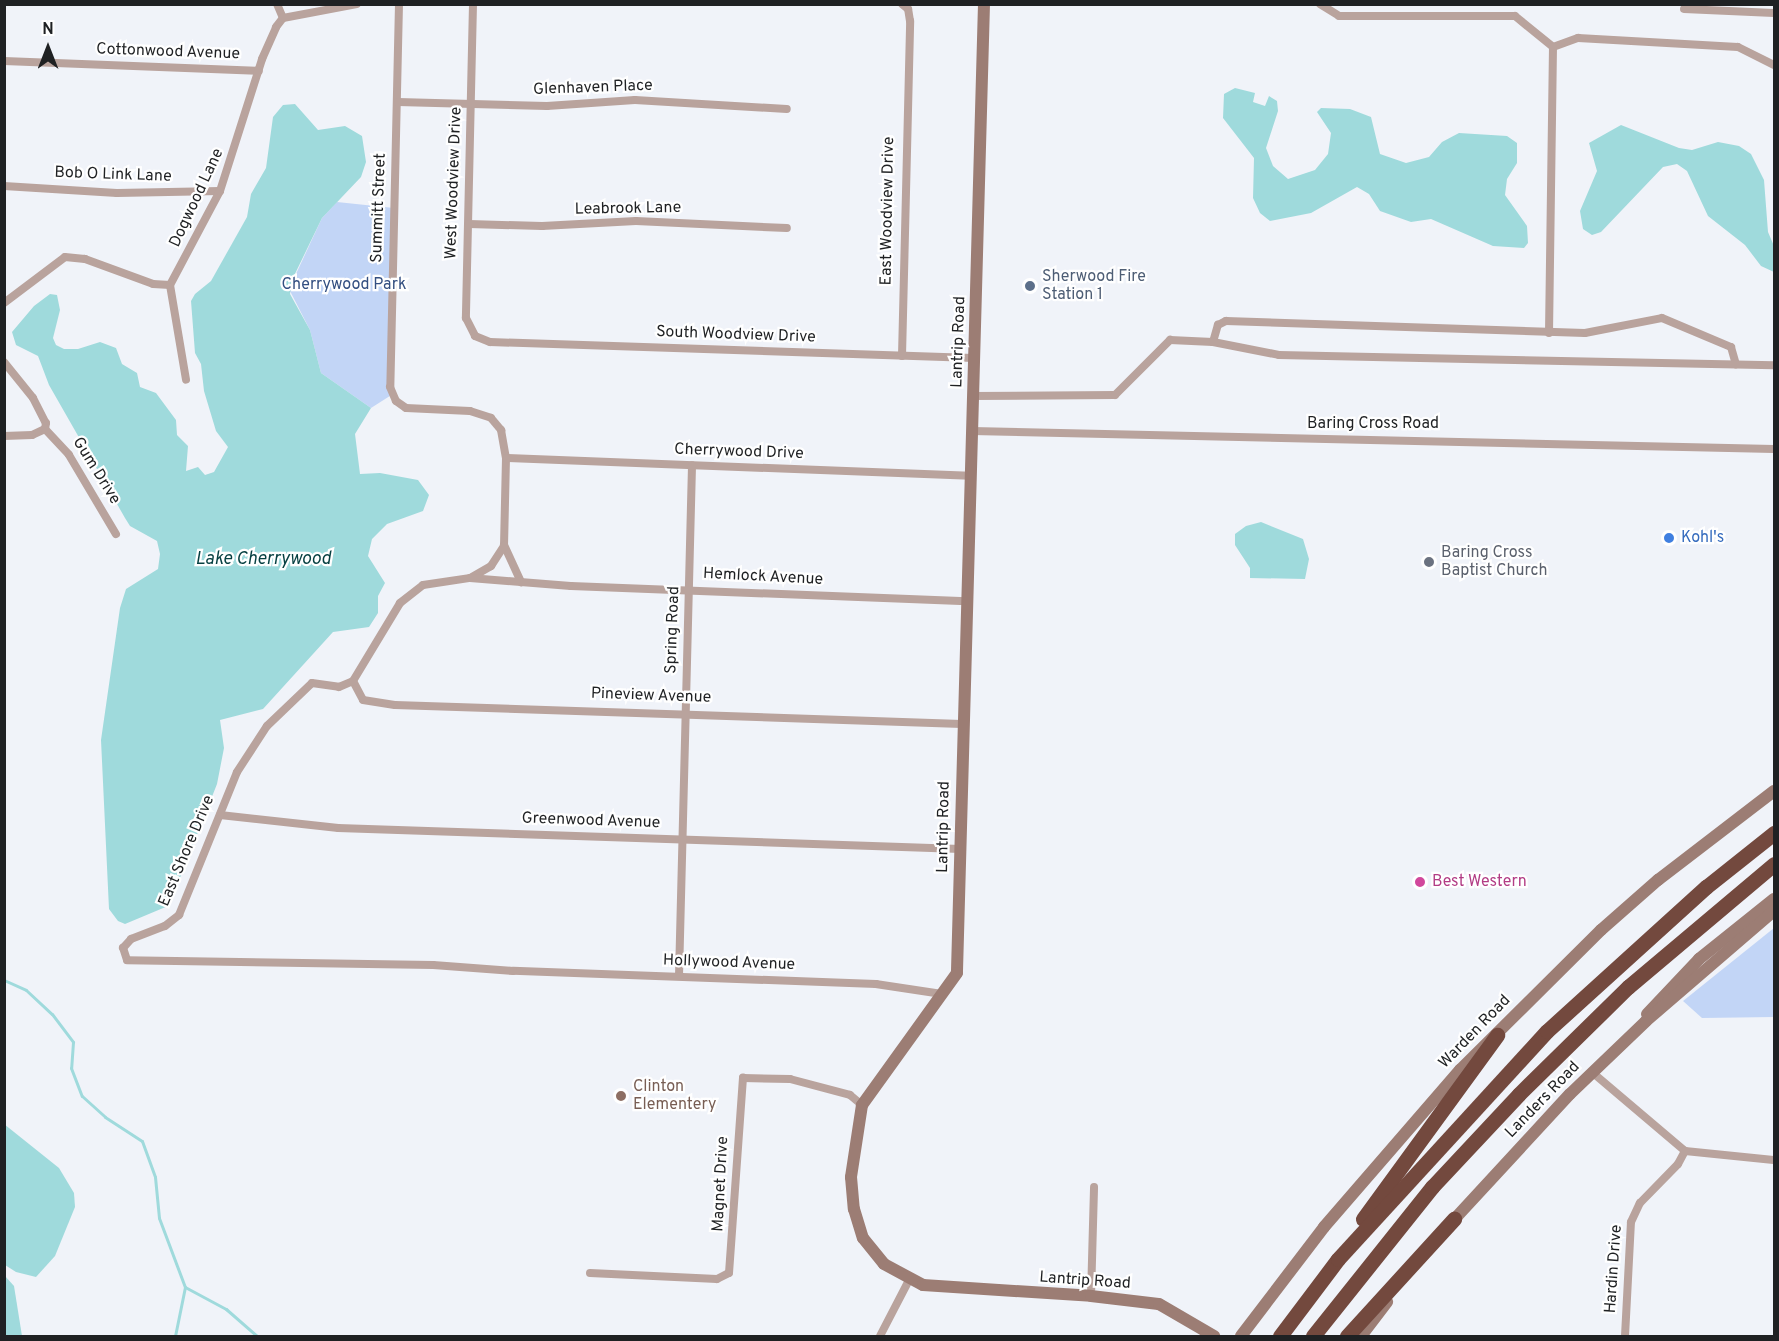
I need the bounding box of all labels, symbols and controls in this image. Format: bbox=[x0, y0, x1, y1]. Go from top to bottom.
north arrow bbox=[18, 18, 78, 78]
text: N bbox=[42, 20, 54, 40]
street label: Cottonwood Avenue bbox=[95, 40, 241, 64]
street label: Glenhaven Place bbox=[533, 76, 653, 100]
street label: West Woodview Drive bbox=[442, 106, 466, 260]
street label: East Woodview Drive bbox=[877, 136, 899, 286]
street label: Dogwood Lane bbox=[166, 146, 228, 250]
street label: Summitt Street bbox=[367, 153, 391, 263]
street label: Bob O Link Lane bbox=[54, 163, 172, 187]
street label: Leabrook Lane bbox=[575, 198, 681, 220]
place label: Sherwood Fire Station 1 bbox=[1042, 267, 1146, 305]
park label: Cherrywood Park bbox=[282, 275, 406, 295]
marker: Sherwood Fire Station 1 bbox=[1023, 279, 1037, 293]
street label: Lantrip Road bbox=[948, 296, 970, 388]
street label: South Woodview Drive bbox=[656, 323, 816, 347]
street label: Baring Cross Road bbox=[1307, 414, 1439, 434]
street label: Gum Drive bbox=[68, 434, 124, 508]
street label: Cherrywood Drive bbox=[674, 440, 804, 464]
place label: Kohl's bbox=[1681, 528, 1724, 548]
marker: Kohl's bbox=[1662, 531, 1676, 545]
place label: Baring Cross Baptist Church bbox=[1441, 543, 1547, 581]
water label: Lake Cherrywood bbox=[195, 549, 331, 571]
marker: Baring Cross Baptist Church bbox=[1422, 555, 1436, 569]
street label: Hemlock Avenue bbox=[702, 564, 824, 590]
street label: Spring Road bbox=[662, 586, 684, 674]
street label: Pineview Avenue bbox=[590, 684, 712, 708]
street label: Lantrip Road bbox=[934, 781, 954, 873]
street label: East Shore Drive bbox=[155, 793, 219, 909]
street label: Greenwood Avenue bbox=[521, 809, 661, 833]
place label: Best Western bbox=[1432, 872, 1527, 892]
marker: Best Western bbox=[1413, 875, 1427, 889]
street label: Hollywood Avenue bbox=[662, 951, 796, 975]
street label: Warden Road bbox=[1435, 991, 1515, 1073]
street label: Landers Road bbox=[1502, 1058, 1584, 1142]
place label: Clinton Elementery bbox=[633, 1077, 716, 1115]
marker: Clinton Elementery bbox=[614, 1089, 628, 1103]
street label: Magnet Drive bbox=[709, 1136, 733, 1232]
street label: Hardin Drive bbox=[1601, 1224, 1627, 1314]
street label: Lantrip Road bbox=[1039, 1268, 1131, 1294]

